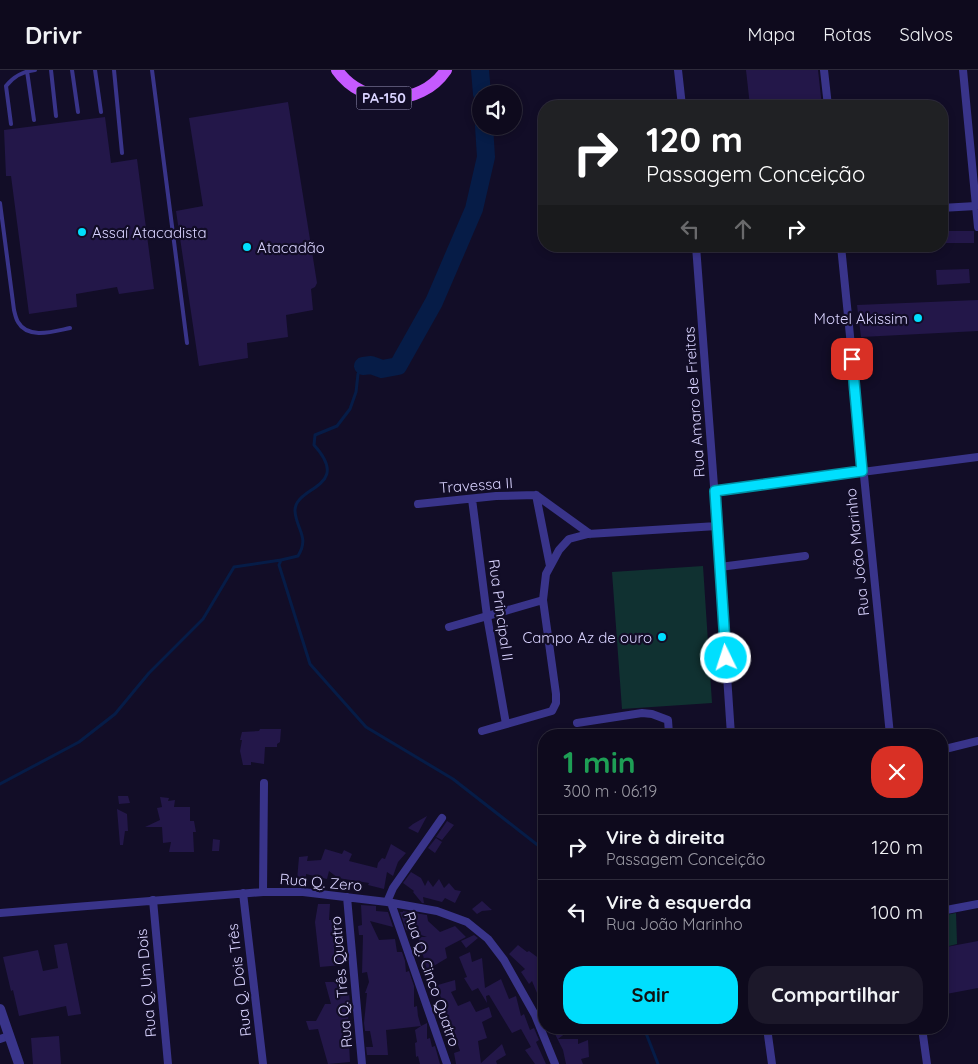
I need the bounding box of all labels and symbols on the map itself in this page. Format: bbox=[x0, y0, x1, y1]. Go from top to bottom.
road number: PA-150 bbox=[356, 86, 412, 110]
place label: Assaí Atacadista bbox=[92, 223, 206, 242]
marker: Assaí Atacadista bbox=[76, 226, 88, 238]
place label: Atacadão bbox=[257, 238, 325, 257]
marker: Atacadão bbox=[241, 241, 253, 253]
place label: Motel Akissim bbox=[814, 309, 908, 328]
marker: Motel Akissim bbox=[912, 312, 924, 324]
street label: Rua Amaro de Freitas bbox=[679, 326, 709, 478]
pin bbox=[831, 338, 873, 380]
street label: Travessa II bbox=[438, 473, 514, 497]
street label: Rua João Marinho bbox=[841, 487, 873, 617]
street label: Rua Principal II bbox=[484, 558, 518, 662]
place label: Campo Az de ouro bbox=[522, 628, 652, 647]
marker: Campo Az de ouro bbox=[656, 631, 668, 643]
position arrow bbox=[699, 631, 751, 683]
street label: Rua Q. Zero bbox=[279, 869, 363, 895]
street label: Rua Q. Cinco Quatro bbox=[400, 909, 464, 1049]
street label: Rua Q. Três Quatro bbox=[326, 915, 356, 1049]
street label: Rua Q. Dois Três bbox=[223, 923, 255, 1037]
street label: Rua Q. Um Dois bbox=[132, 928, 160, 1038]

